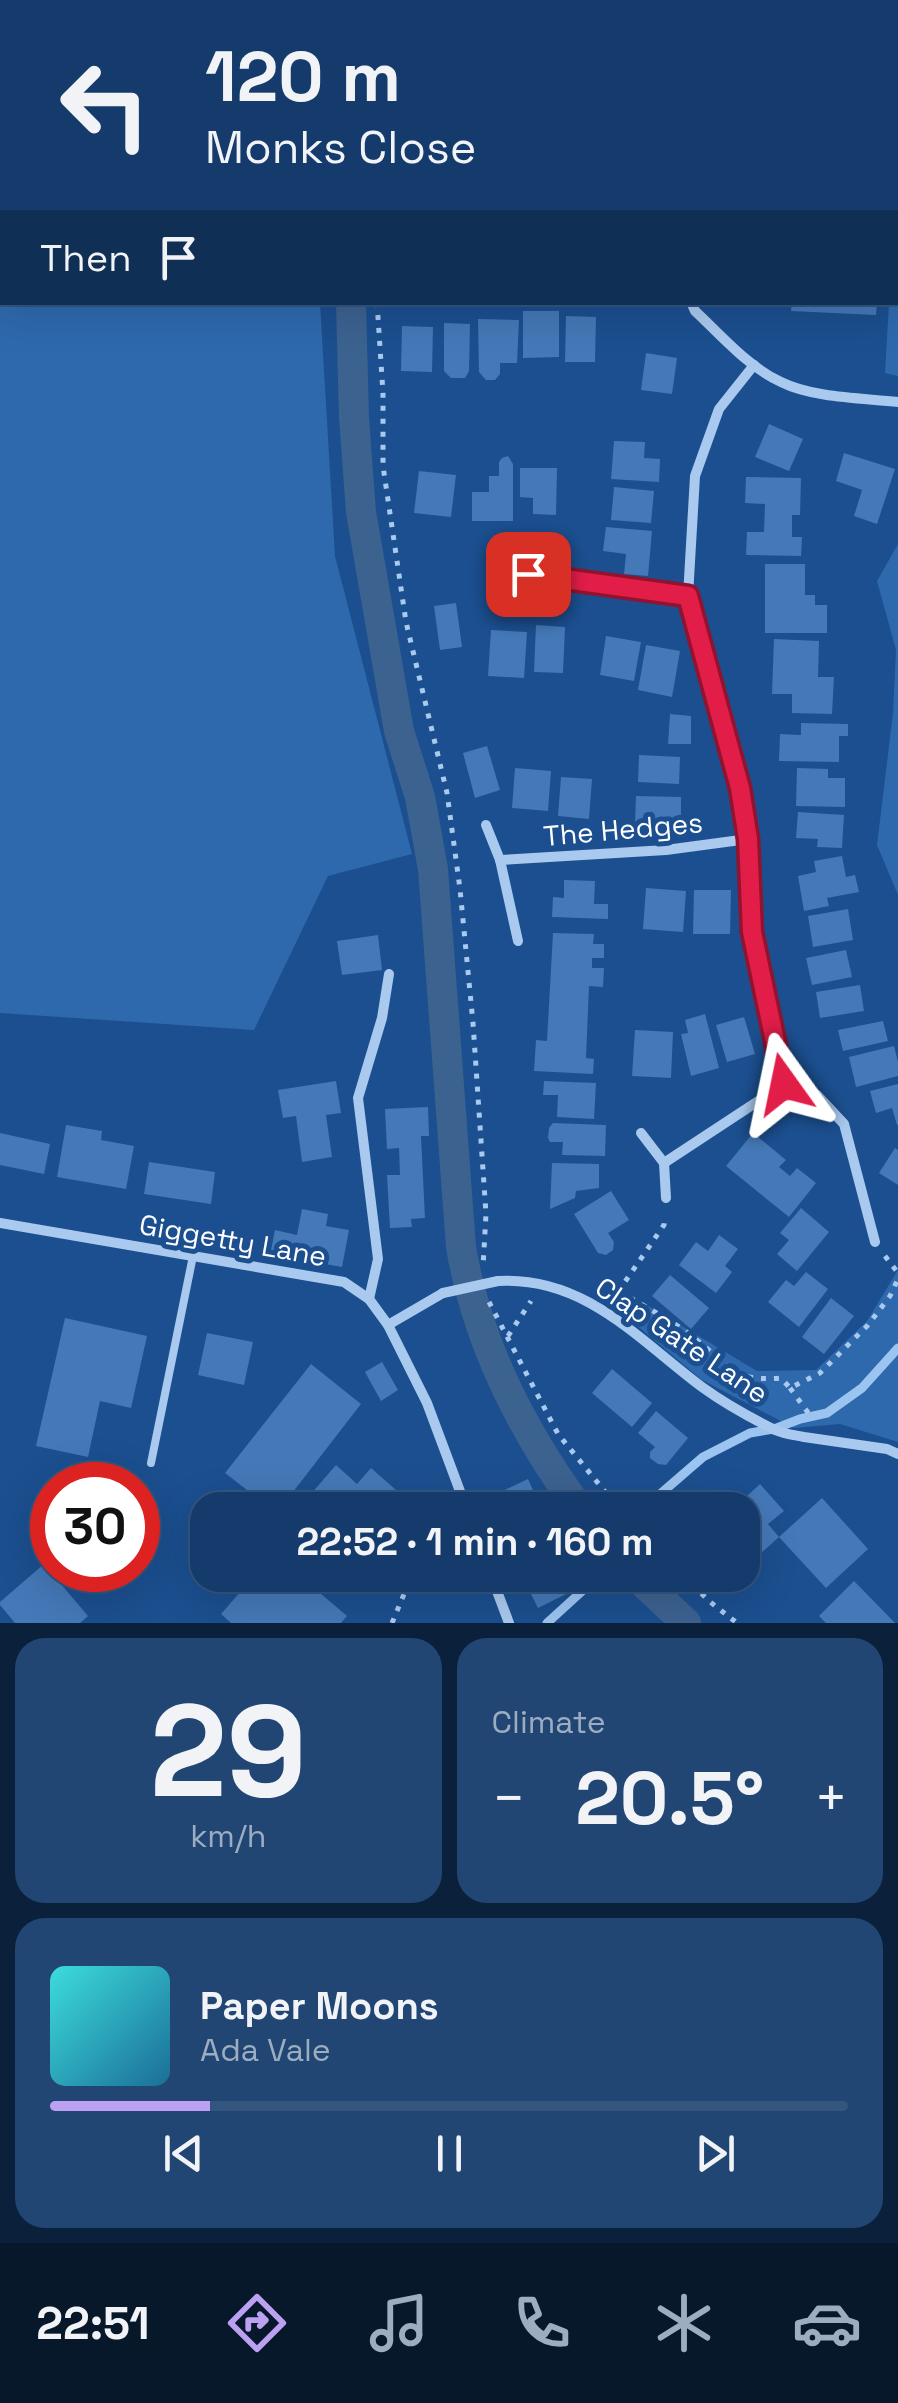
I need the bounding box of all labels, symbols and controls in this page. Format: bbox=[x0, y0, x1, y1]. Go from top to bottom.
text: 120 m bbox=[205, 32, 401, 121]
icon: left bbox=[40, 40, 170, 170]
text: Monks Close bbox=[205, 119, 476, 176]
icon: arrive bbox=[151, 230, 206, 285]
text: Then bbox=[40, 234, 131, 282]
pin bbox=[486, 532, 571, 617]
icon: arrive bbox=[501, 547, 556, 602]
street label: The Hedges bbox=[542, 804, 704, 854]
position arrow bbox=[732, 1032, 836, 1136]
street label: Giggetty Lane bbox=[137, 1206, 329, 1274]
street label: Clap Gate Lane bbox=[589, 1269, 775, 1411]
speed limit sign: 30 bbox=[30, 1462, 160, 1592]
text: 22:52 · 1 min · 160 m bbox=[297, 1518, 653, 1566]
text: 29 bbox=[150, 1668, 307, 1834]
text: Climate bbox=[492, 1702, 606, 1742]
text: 20.5° bbox=[575, 1750, 764, 1846]
text: − bbox=[492, 1763, 526, 1833]
text: + bbox=[814, 1763, 848, 1833]
text: km/h bbox=[190, 1816, 266, 1856]
text: Paper Moons bbox=[200, 1982, 439, 2030]
text: Ada Vale bbox=[200, 2030, 331, 2070]
icon: previous bbox=[156, 2126, 211, 2181]
icon: pause bbox=[422, 2126, 477, 2181]
icon: next bbox=[688, 2126, 743, 2181]
icon: directions bbox=[222, 2288, 292, 2358]
icon: music bbox=[364, 2288, 434, 2358]
icon: phone bbox=[507, 2288, 577, 2358]
icon: climate bbox=[649, 2288, 719, 2358]
icon: car bbox=[792, 2288, 862, 2358]
text: 22:51 bbox=[36, 2295, 150, 2352]

